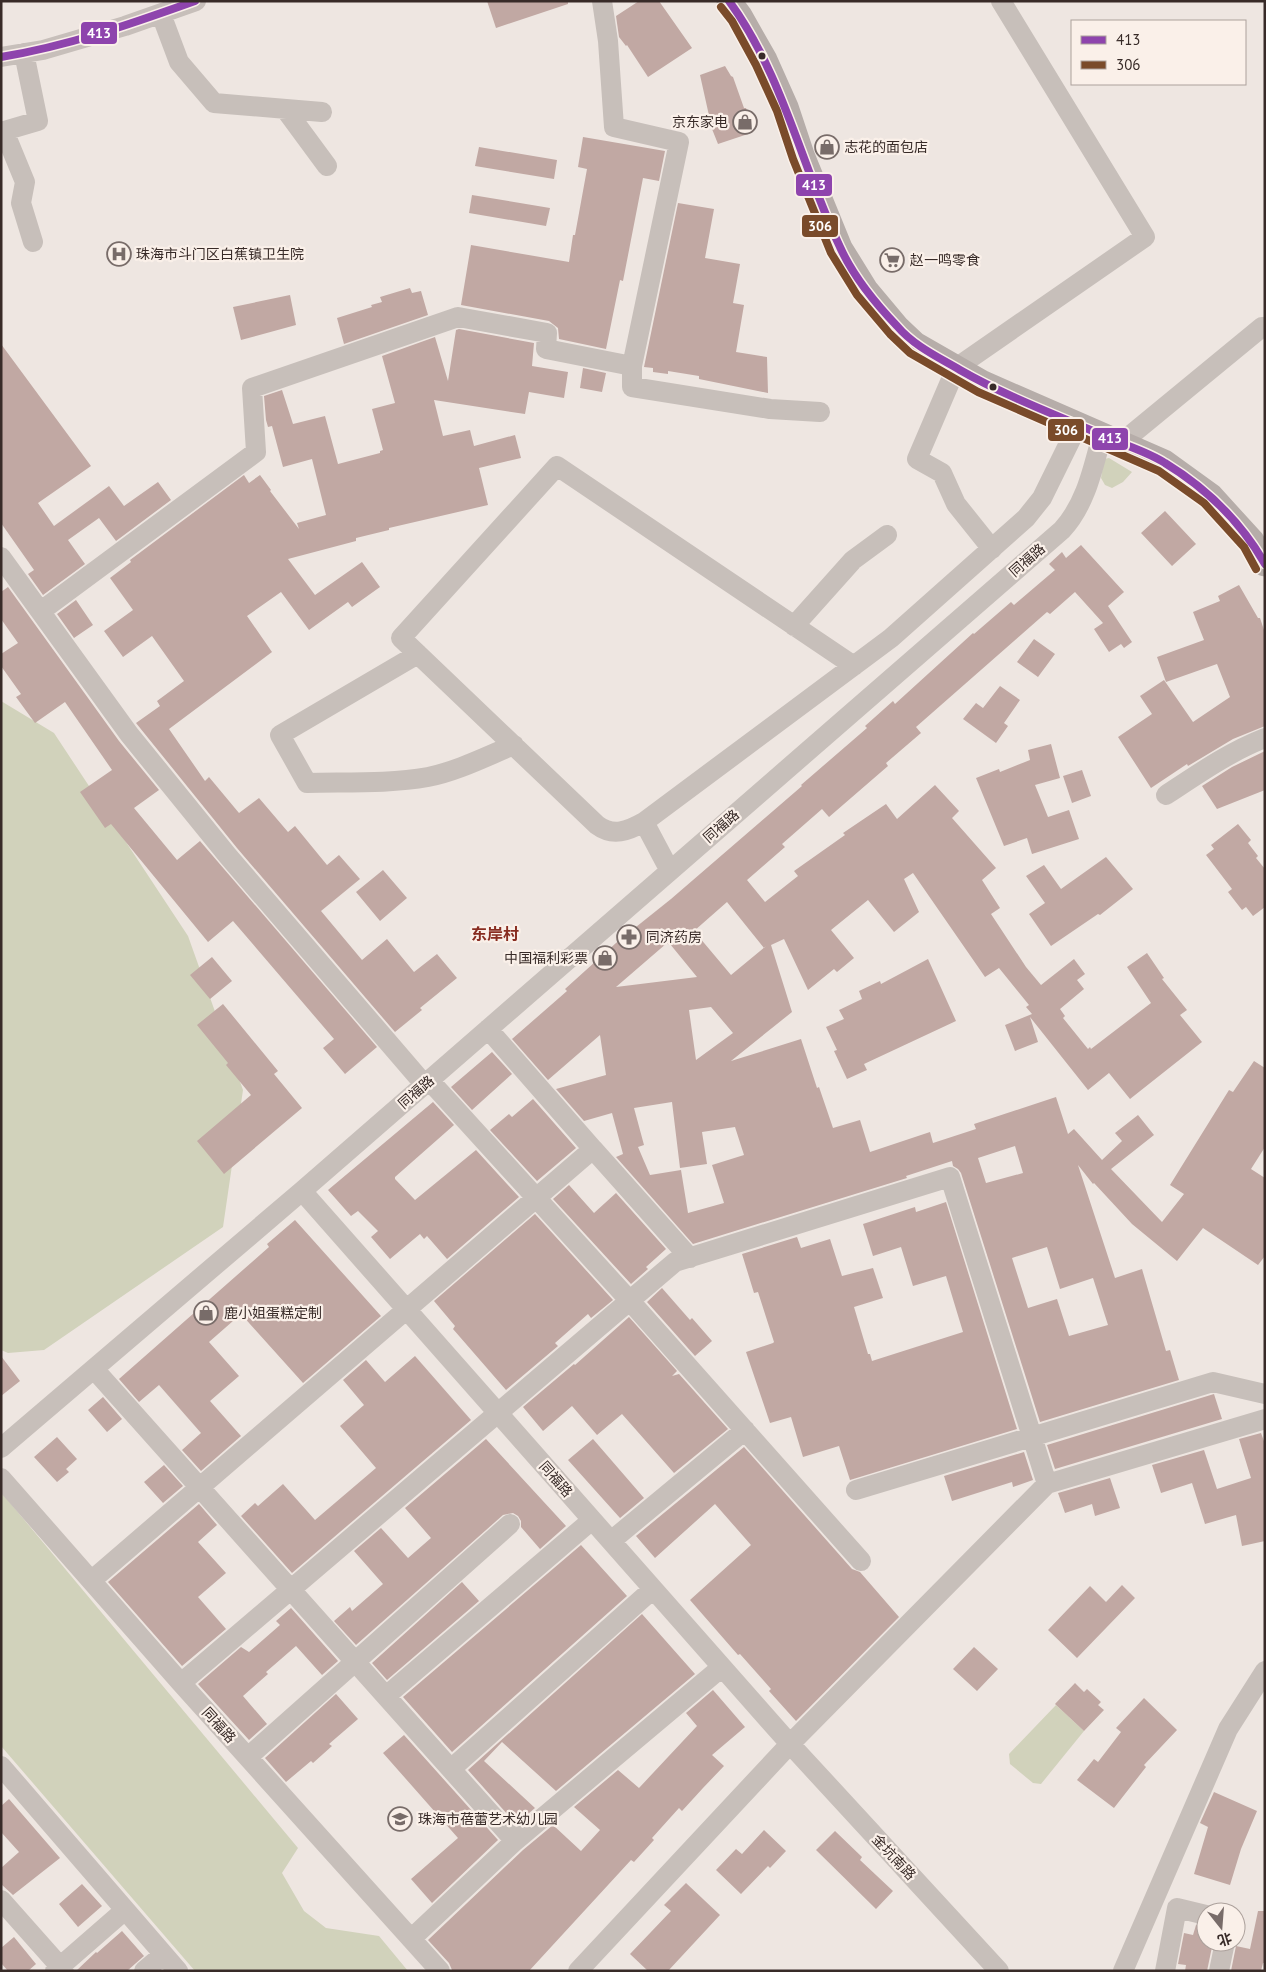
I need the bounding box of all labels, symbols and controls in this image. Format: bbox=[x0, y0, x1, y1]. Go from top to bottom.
legend bbox=[1071, 20, 1246, 85]
line badge: 413 bbox=[80, 21, 118, 45]
text: 413 bbox=[87, 24, 111, 42]
text: 413 bbox=[1116, 30, 1141, 49]
unlabelled marker bbox=[757, 51, 767, 61]
text: 306 bbox=[1116, 55, 1141, 74]
shop icon: 京东家电 bbox=[732, 109, 758, 135]
place label: 京东家电 bbox=[672, 113, 728, 131]
shop icon: 志花的面包店 bbox=[814, 134, 840, 160]
place label: 志花的面包店 bbox=[844, 138, 928, 156]
line badge: 413 bbox=[795, 173, 833, 197]
text: 413 bbox=[802, 176, 826, 194]
line badge: 306 bbox=[801, 214, 839, 238]
text: 306 bbox=[808, 217, 832, 235]
hospital icon: 珠海市斗门区白蕉镇卫生院 bbox=[106, 241, 132, 267]
place label: 珠海市斗门区白蕉镇卫生院 bbox=[136, 245, 304, 263]
supermarket icon: 赵一鸣零食 bbox=[879, 247, 905, 273]
place label: 赵一鸣零食 bbox=[909, 251, 980, 269]
unlabelled marker bbox=[988, 382, 998, 392]
line badge: 306 bbox=[1047, 418, 1085, 442]
text: 306 bbox=[1054, 421, 1078, 439]
line badge: 413 bbox=[1091, 427, 1129, 451]
text: 413 bbox=[1098, 429, 1122, 447]
street label: 同福路 bbox=[1005, 539, 1049, 581]
street label: 同福路 bbox=[699, 805, 743, 847]
district label: 东岸村 bbox=[471, 924, 519, 944]
pharmacy icon: 同济药房 bbox=[616, 924, 642, 950]
place label: 同济药房 bbox=[646, 928, 702, 946]
shop icon: 中国福利彩票 bbox=[592, 945, 618, 971]
place label: 中国福利彩票 bbox=[504, 949, 588, 967]
street label: 同福路 bbox=[394, 1071, 438, 1113]
shop icon: 鹿小姐蛋糕定制 bbox=[193, 1300, 219, 1326]
place label: 鹿小姐蛋糕定制 bbox=[224, 1304, 322, 1322]
street label: 同福路 bbox=[535, 1457, 577, 1501]
street label: 同福路 bbox=[198, 1703, 240, 1747]
school or university icon: 珠海市蓓蕾艺术幼儿园 bbox=[387, 1806, 413, 1832]
place label: 珠海市蓓蕾艺术幼儿园 bbox=[418, 1810, 558, 1828]
street label: 金坑南路 bbox=[868, 1830, 920, 1884]
north arrow bbox=[1196, 1902, 1246, 1952]
text: 北 bbox=[1215, 1929, 1234, 1950]

